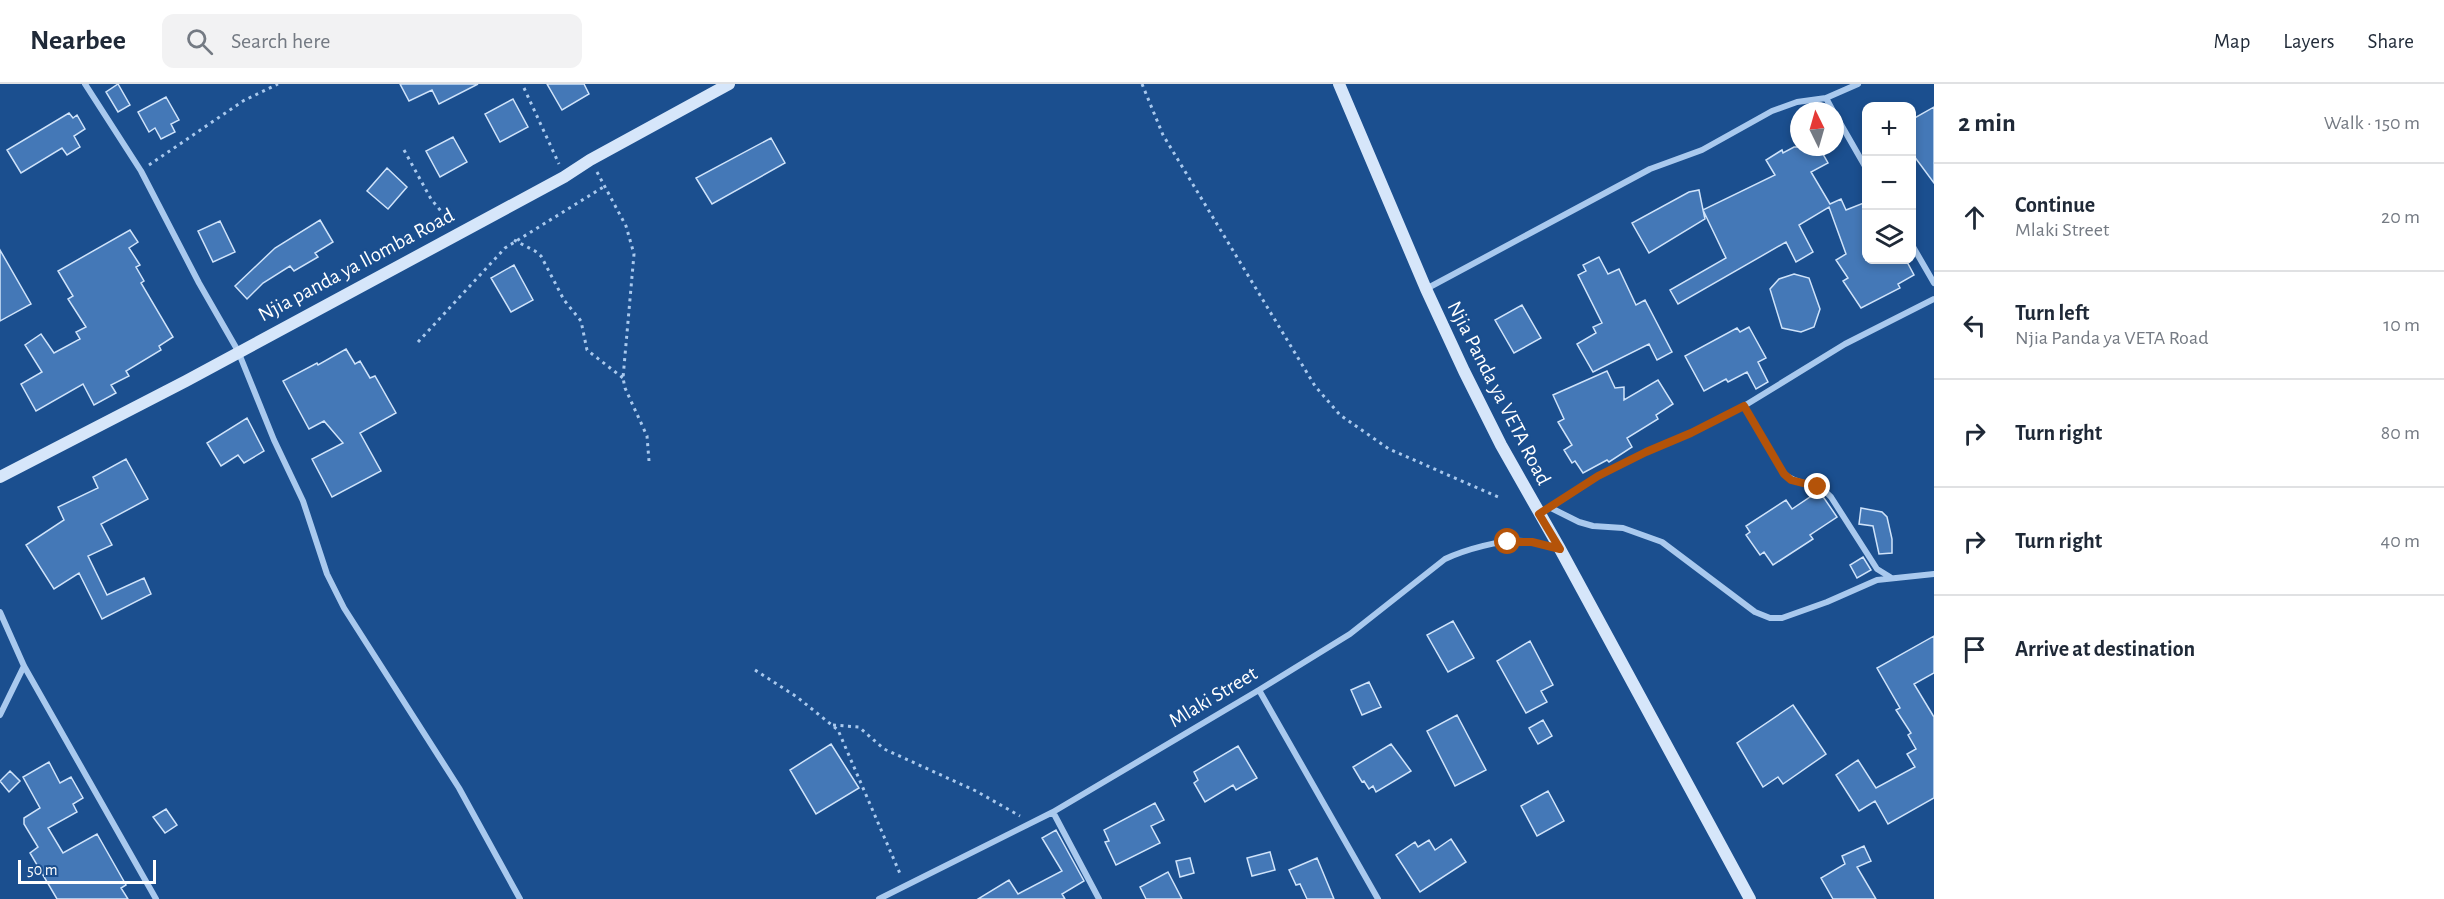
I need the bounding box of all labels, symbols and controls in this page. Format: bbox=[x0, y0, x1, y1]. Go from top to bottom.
search box bbox=[162, 14, 582, 68]
icon: search bbox=[183, 25, 216, 58]
text: Nearbee bbox=[30, 27, 126, 55]
text: Search here bbox=[231, 30, 330, 52]
text: Map bbox=[2214, 31, 2250, 52]
text: Layers bbox=[2283, 31, 2334, 52]
text: Share bbox=[2367, 31, 2414, 52]
north arrow bbox=[1790, 102, 1844, 156]
map controls bbox=[1862, 102, 1916, 264]
button: + bbox=[1862, 102, 1916, 156]
text: 2 min bbox=[1958, 110, 2016, 136]
text: Walk · 150 m bbox=[2324, 113, 2420, 133]
button: − bbox=[1862, 156, 1916, 210]
text: Continue bbox=[2015, 194, 2095, 216]
icon: ahead bbox=[1958, 201, 1991, 234]
street label: Njia panda ya Ilomba Road bbox=[255, 204, 457, 326]
text: 20 m bbox=[2381, 207, 2420, 227]
button: layers bbox=[1862, 210, 1916, 264]
text: Mlaki Street bbox=[2015, 220, 2109, 240]
street label: Njia Panda ya VETA Road bbox=[1444, 298, 1555, 488]
text: Turn left bbox=[2015, 302, 2089, 324]
icon: left bbox=[1958, 309, 1991, 342]
text: 10 m bbox=[2383, 315, 2420, 335]
text: Njia Panda ya VETA Road bbox=[2015, 328, 2209, 348]
icon: right bbox=[1958, 417, 1991, 450]
text: Turn right bbox=[2015, 422, 2102, 444]
text: 80 m bbox=[2381, 423, 2420, 443]
route end bbox=[1804, 473, 1830, 499]
icon: right bbox=[1958, 525, 1991, 558]
route start bbox=[1494, 528, 1520, 554]
text: Turn right bbox=[2015, 530, 2102, 552]
text: 40 m bbox=[2381, 531, 2420, 551]
icon: arrive bbox=[1958, 633, 1991, 666]
text: Arrive at destination bbox=[2015, 638, 2195, 660]
street label: Mlaki Street bbox=[1165, 662, 1261, 731]
scale bar bbox=[18, 857, 156, 884]
text: 50 m bbox=[27, 862, 58, 878]

